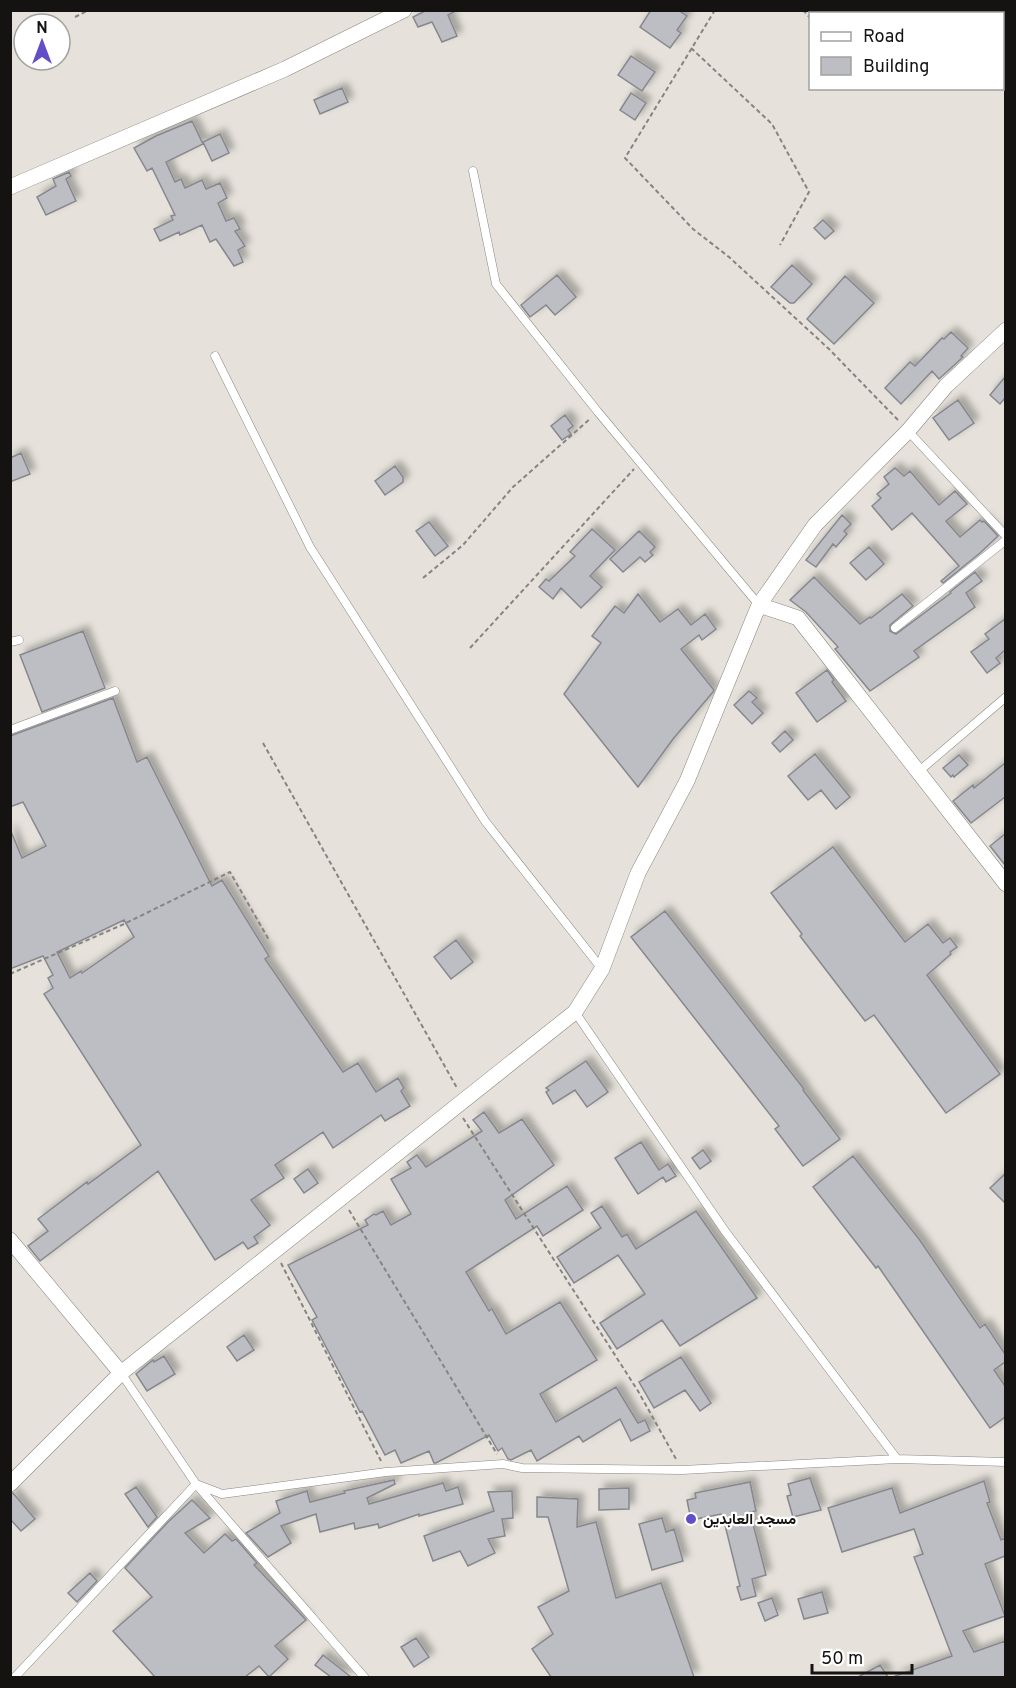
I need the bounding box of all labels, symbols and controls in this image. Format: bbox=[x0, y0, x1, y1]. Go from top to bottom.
north arrow bbox=[12, 12, 72, 72]
legend bbox=[809, 12, 1004, 90]
text: N bbox=[36, 19, 48, 39]
text: Road bbox=[863, 26, 905, 49]
text: Building bbox=[863, 56, 929, 79]
place label: مسجد العابدين bbox=[703, 1511, 796, 1530]
marker: مسجد العابدين bbox=[684, 1512, 698, 1526]
scale bar bbox=[812, 1637, 912, 1675]
text: 50 m bbox=[821, 1648, 863, 1671]

